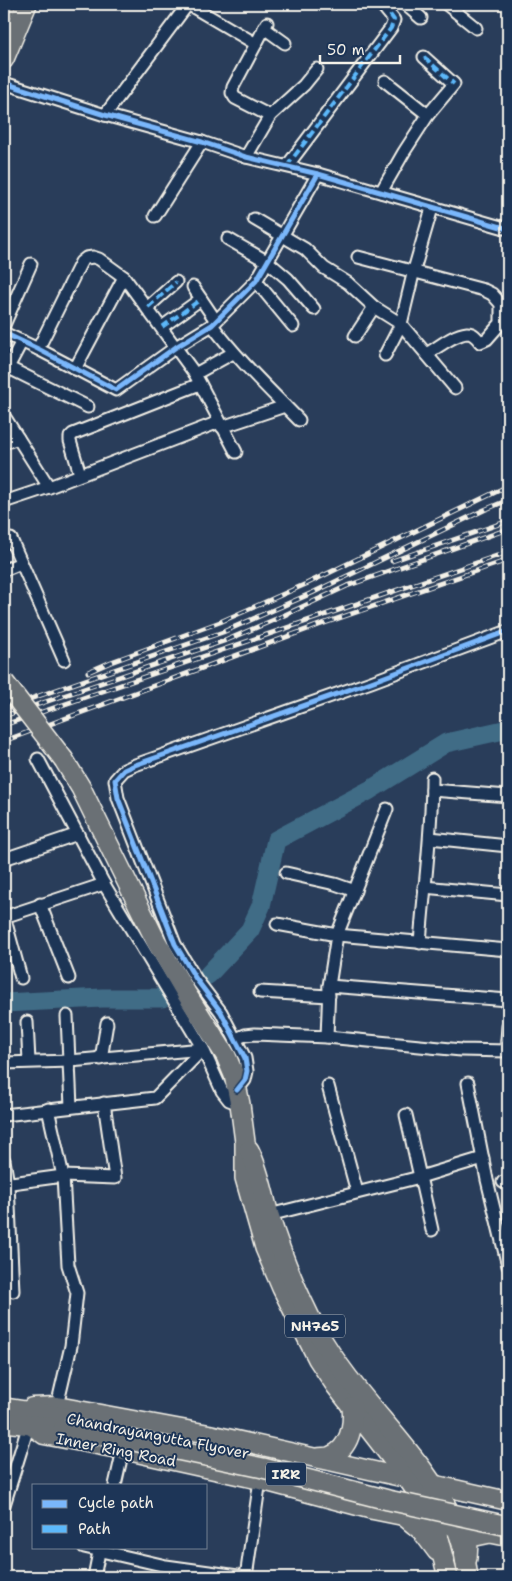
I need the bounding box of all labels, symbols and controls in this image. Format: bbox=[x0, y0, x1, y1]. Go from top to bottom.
scale bar bbox=[320, 32, 400, 64]
text: 50 m bbox=[327, 40, 365, 60]
road number: NH765 bbox=[285, 1314, 345, 1338]
street label: Chandrayangutta Flyover bbox=[65, 1408, 251, 1464]
street label: Inner Ring Road bbox=[54, 1429, 178, 1472]
road number: IRR bbox=[266, 1462, 306, 1486]
legend bbox=[32, 1484, 208, 1548]
text: Cycle path bbox=[78, 1493, 154, 1513]
text: Path bbox=[78, 1519, 111, 1539]

